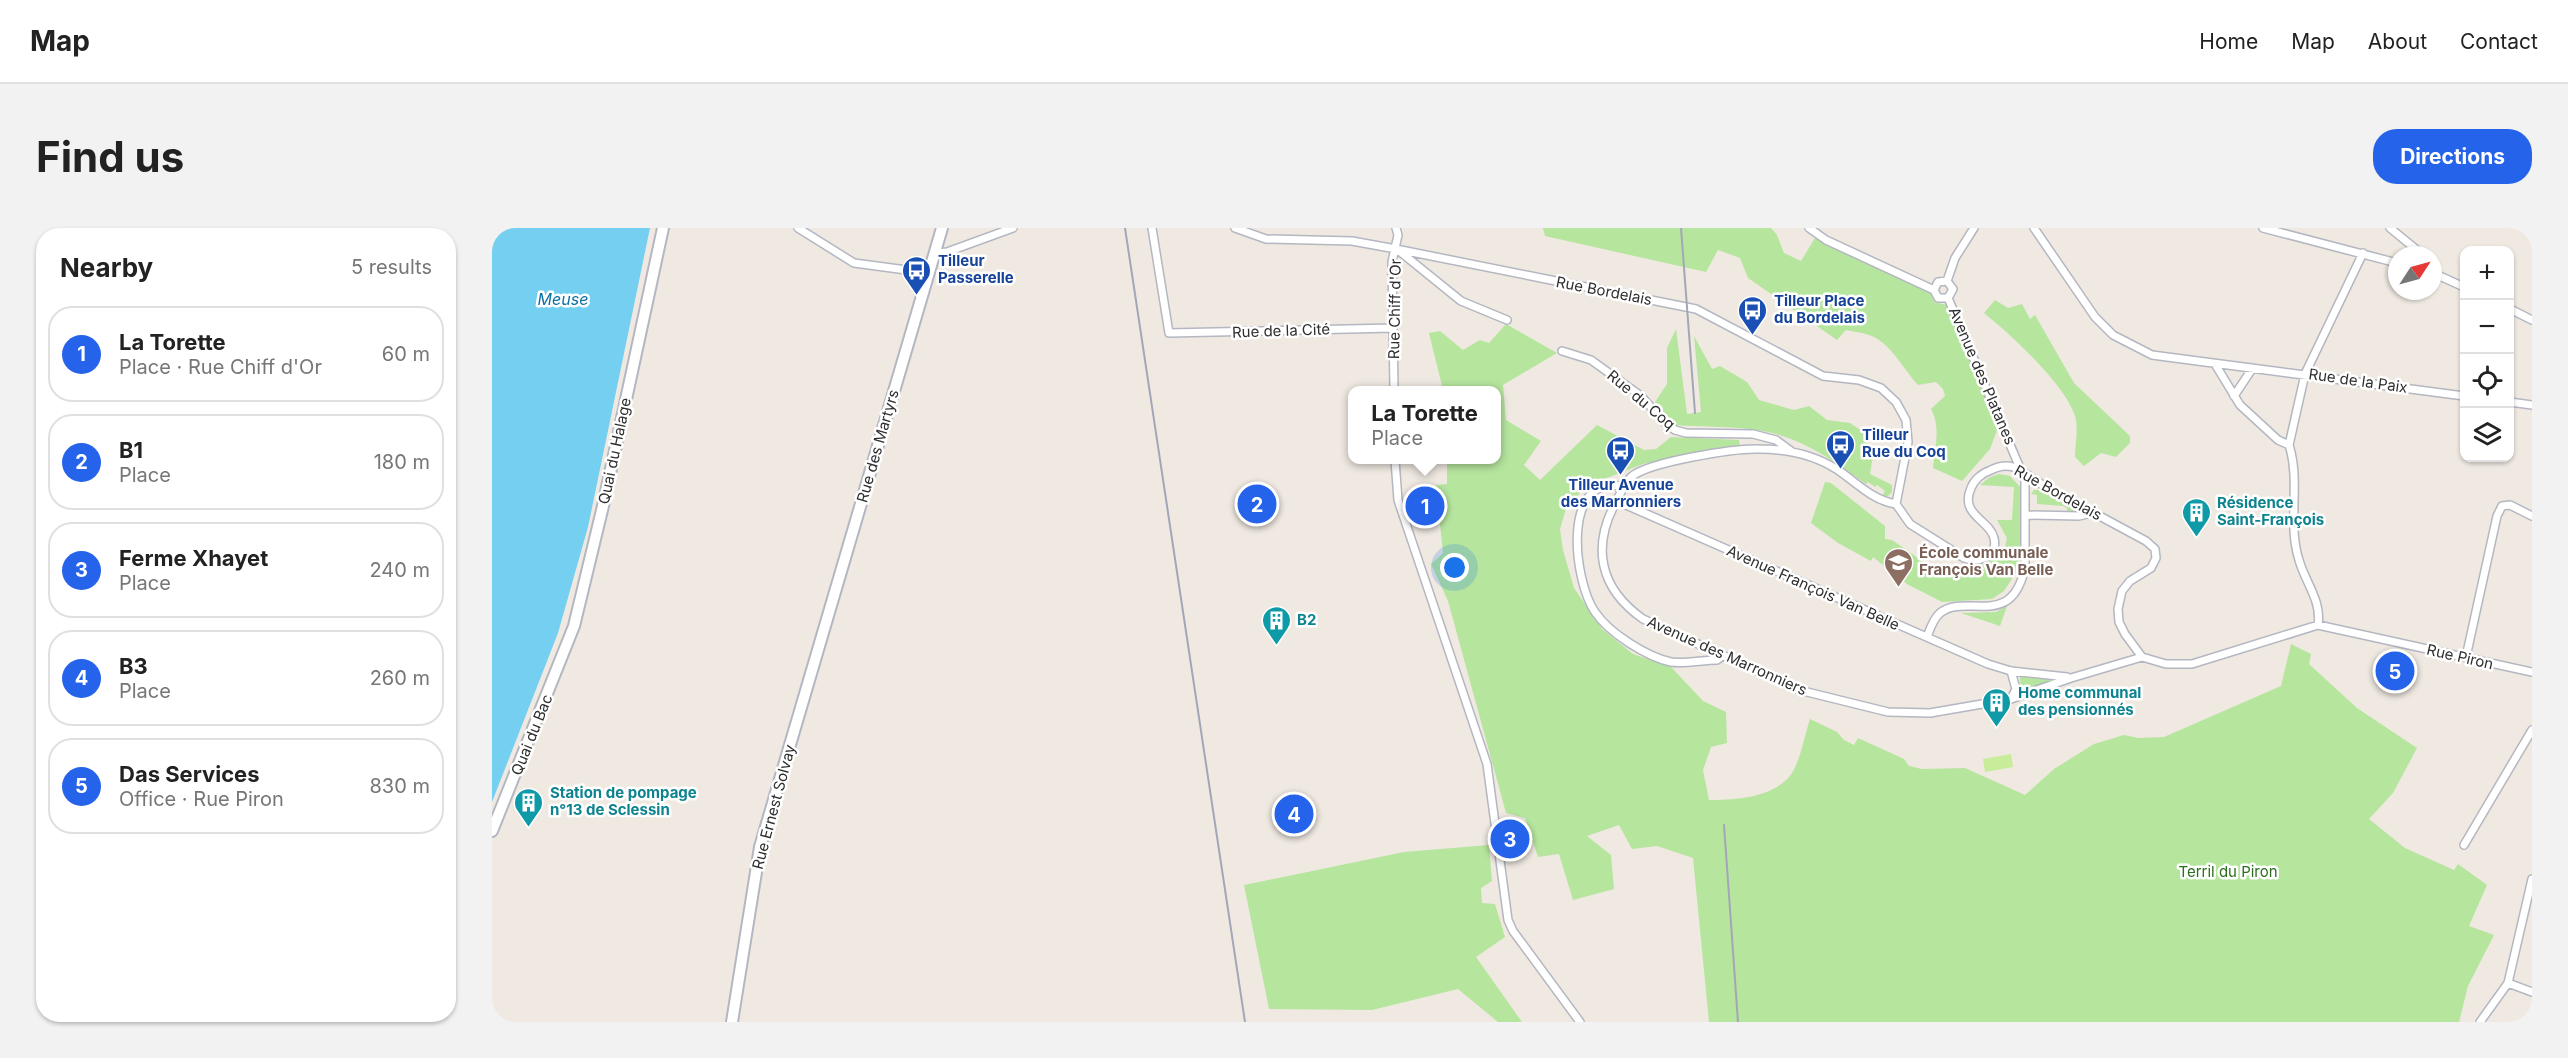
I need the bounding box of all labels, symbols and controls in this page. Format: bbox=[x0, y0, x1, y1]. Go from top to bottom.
text: Map bbox=[30, 24, 90, 58]
text: Home bbox=[2199, 29, 2258, 54]
text: Map bbox=[2291, 29, 2335, 54]
text: About bbox=[2368, 29, 2427, 54]
text: Contact bbox=[2460, 29, 2538, 54]
button: Directions bbox=[2373, 129, 2532, 184]
text: Find us bbox=[36, 131, 184, 182]
north arrow bbox=[2388, 246, 2442, 300]
map controls bbox=[2460, 246, 2514, 462]
button: + bbox=[2460, 246, 2514, 300]
place label: Tilleur Passerelle bbox=[938, 251, 1014, 287]
text: Nearby bbox=[60, 252, 153, 283]
bus stop icon: Tilleur Passerelle bbox=[901, 254, 933, 296]
text: 5 results bbox=[351, 255, 432, 279]
street label: Rue Chiff d'Or bbox=[1384, 258, 1405, 359]
street label: Rue Bordelais bbox=[1555, 272, 1654, 309]
water label: Meuse bbox=[538, 289, 588, 309]
place label: Tilleur Place du Bordelais bbox=[1774, 291, 1865, 327]
bus stop icon: Tilleur Place du Bordelais bbox=[1737, 294, 1769, 336]
button: − bbox=[2460, 300, 2514, 354]
street label: Avenue des Platanes bbox=[1945, 304, 2020, 447]
street label: Rue de la Cité bbox=[1232, 319, 1330, 342]
text: La Torette bbox=[119, 329, 226, 355]
text: 1 bbox=[77, 342, 86, 366]
text: 60 m bbox=[382, 342, 430, 366]
button: locate bbox=[2460, 354, 2514, 408]
text: Place · Rue Chiff d'Or bbox=[119, 355, 322, 379]
street label: Rue de la Paix bbox=[2307, 364, 2409, 397]
street label: Rue du Coq bbox=[1603, 366, 1679, 434]
popup bbox=[1348, 386, 1501, 464]
street label: Rue des Martyrs bbox=[852, 387, 903, 505]
street label: Quai du Halage bbox=[594, 396, 635, 506]
text: La Torette bbox=[1371, 400, 1478, 426]
button: layers bbox=[2460, 408, 2514, 462]
place label: Tilleur Rue du Coq bbox=[1862, 425, 1946, 461]
text: Place bbox=[1371, 426, 1423, 450]
bus stop icon: Tilleur Rue du Coq bbox=[1825, 428, 1857, 470]
bus stop icon: Tilleur Avenue des Marronniers bbox=[1605, 434, 1637, 476]
text: B1 bbox=[119, 437, 143, 463]
text: 2 bbox=[75, 450, 88, 474]
text: 180 m bbox=[374, 450, 430, 474]
street label: Rue Bordelais bbox=[2011, 461, 2105, 524]
text: Place bbox=[119, 463, 171, 487]
place label: Tilleur Avenue des Marronniers bbox=[1561, 475, 1681, 511]
pin: 2 bbox=[1238, 482, 1276, 526]
pin: 1 bbox=[1406, 484, 1444, 528]
place label: Résidence Saint-François bbox=[2217, 493, 2324, 529]
building icon: Résidence Saint-François bbox=[2180, 496, 2212, 538]
street label: Avenue François Van Belle bbox=[1724, 541, 1903, 634]
place label: École communale François Van Belle bbox=[1919, 543, 2053, 579]
text: Ferme Xhayet bbox=[119, 545, 268, 571]
school or university icon: École communale François Van Belle bbox=[1882, 546, 1914, 588]
your location bbox=[1440, 553, 1469, 582]
text: 3 bbox=[75, 558, 88, 582]
text: 240 m bbox=[369, 558, 430, 582]
text: Place bbox=[119, 571, 171, 595]
building icon: B2 bbox=[1260, 604, 1292, 646]
place label: B2 bbox=[1297, 610, 1316, 629]
street label: Avenue des Marronniers bbox=[1644, 612, 1810, 699]
street label: Rue Piron bbox=[2425, 640, 2495, 673]
pin: 5 bbox=[2376, 648, 2414, 694]
text: B3 bbox=[119, 653, 148, 679]
text: 4 bbox=[75, 666, 88, 690]
text: 260 m bbox=[370, 666, 430, 690]
text: Place bbox=[119, 679, 171, 703]
place label: Home communal des pensionnés bbox=[2018, 683, 2141, 719]
building icon: Home communal des pensionnés bbox=[1981, 686, 2013, 728]
street label: Quai du Bac bbox=[507, 692, 556, 778]
street label: Rue Ernest Solvay bbox=[748, 742, 799, 871]
text: Das Services bbox=[119, 761, 260, 787]
text: 5 bbox=[75, 774, 88, 798]
text: 830 m bbox=[370, 774, 430, 798]
place label: Station de pompage n°13 de Sclessin bbox=[550, 783, 697, 819]
building icon: Station de pompage n°13 de Sclessin bbox=[513, 786, 545, 828]
text: Office · Rue Piron bbox=[119, 787, 284, 811]
pin: 4 bbox=[1274, 792, 1314, 836]
pin: 3 bbox=[1490, 816, 1530, 862]
park label: Terril du Piron bbox=[2178, 862, 2278, 881]

